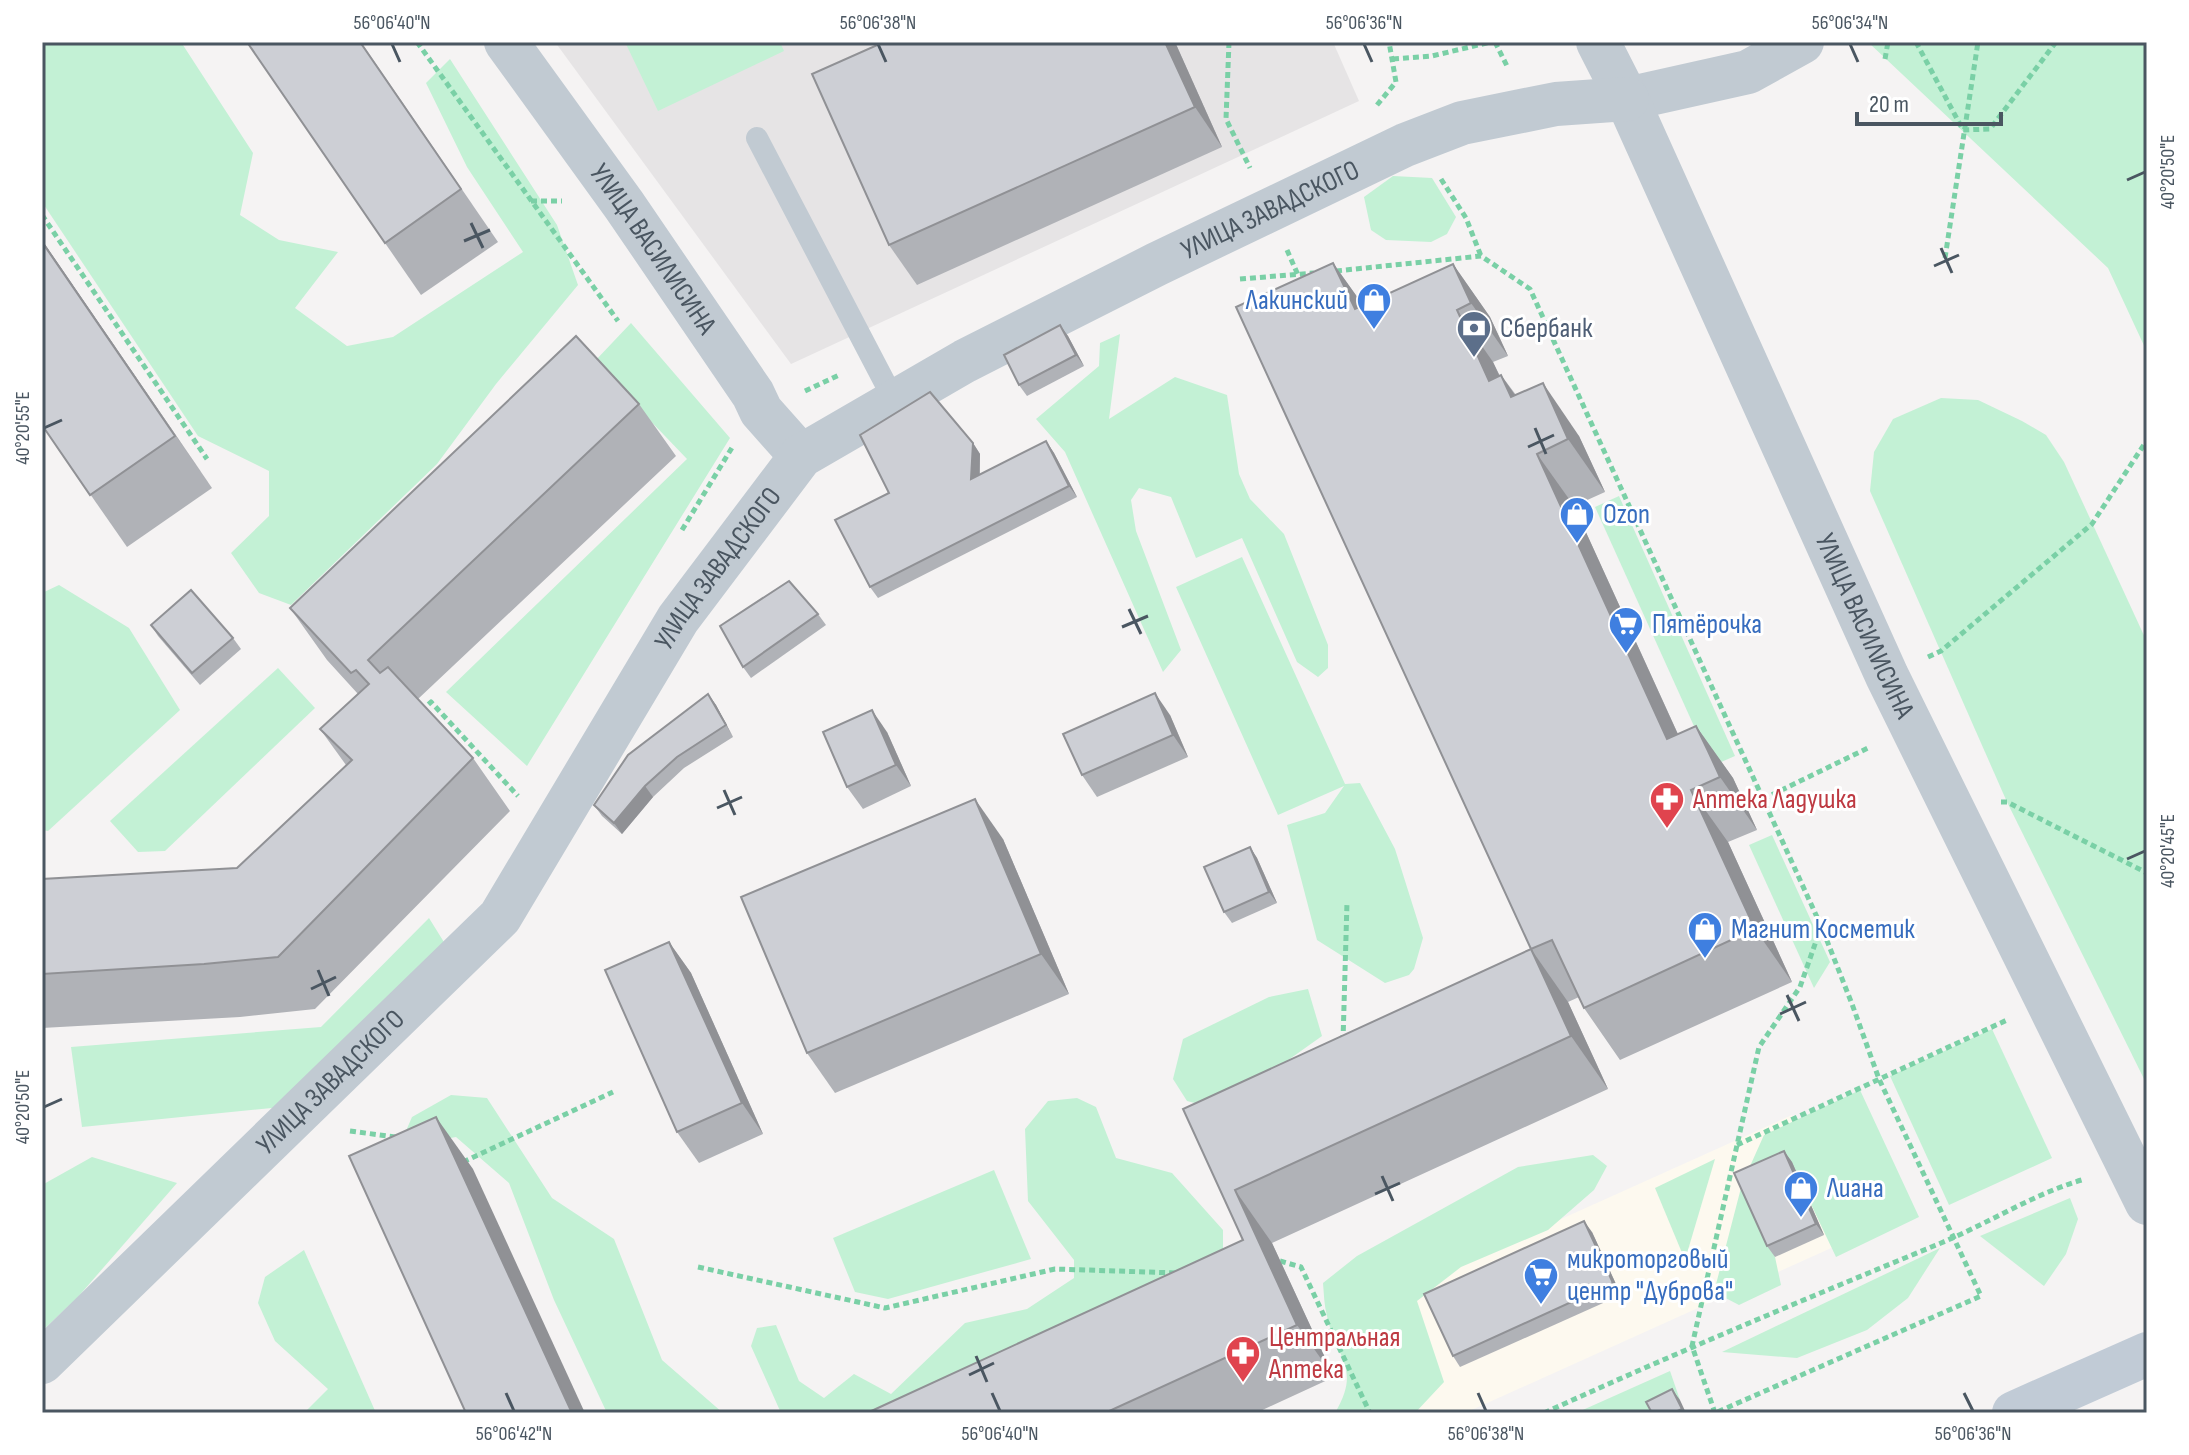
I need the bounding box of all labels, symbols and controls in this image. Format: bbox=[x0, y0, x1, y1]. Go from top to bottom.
text: 56°06'40"N bbox=[354, 11, 430, 35]
text: 56°06'38"N bbox=[840, 11, 916, 35]
text: 56°06'36"N bbox=[1326, 11, 1402, 35]
text: 56°06'34"N bbox=[1812, 11, 1888, 35]
scale bar bbox=[1857, 76, 2001, 126]
text: 20 m bbox=[1869, 90, 1909, 119]
text: 40°20'50"E bbox=[2156, 135, 2180, 209]
street label: УЛИЦА ЗАВАДСКОГО bbox=[1176, 153, 1364, 266]
street label: УЛИЦА ВАСИЛИСИНА bbox=[583, 157, 724, 341]
shop icon: Лакинский bbox=[1355, 281, 1393, 331]
place label: Лакинский bbox=[1245, 284, 1348, 317]
bank icon: Сбербанк bbox=[1455, 309, 1493, 359]
place label: Сбербанк bbox=[1500, 312, 1593, 345]
text: 40°20'55"E bbox=[11, 391, 35, 465]
street label: УЛИЦА ЗАВАДСКОГО bbox=[647, 481, 788, 655]
shop icon: Ozon bbox=[1558, 495, 1596, 545]
place label: Ozon bbox=[1603, 498, 1650, 531]
street label: УЛИЦА ВАСИЛИСИНА bbox=[1808, 528, 1922, 725]
supermarket icon: Пятёрочка bbox=[1607, 605, 1645, 655]
place label: Пятёрочка bbox=[1652, 608, 1762, 641]
pharmacy icon: Аптека Ладушка bbox=[1648, 780, 1686, 830]
place label: Аптека Ладушка bbox=[1692, 783, 1857, 816]
text: 40°20'45"E bbox=[2156, 814, 2180, 888]
shop icon: Магнит Косметик bbox=[1686, 910, 1724, 960]
place label: Магнит Косметик bbox=[1731, 913, 1915, 946]
street label: УЛИЦА ЗАВАДСКОГО bbox=[250, 1003, 411, 1161]
text: 40°20'50"E bbox=[11, 1070, 35, 1144]
shop icon: Лиана bbox=[1782, 1169, 1820, 1219]
place label: Лиана bbox=[1826, 1172, 1884, 1205]
place label: микроторговый центр "Дуброва" bbox=[1567, 1243, 1733, 1308]
supermarket icon: микроторговый центр "Дуброва" bbox=[1522, 1256, 1560, 1306]
place label: Центральная Аптека bbox=[1268, 1321, 1401, 1386]
pharmacy icon: Центральная Аптека bbox=[1224, 1334, 1262, 1384]
text: 56°06'42"N bbox=[476, 1422, 552, 1446]
text: 56°06'40"N bbox=[962, 1422, 1038, 1446]
text: 56°06'38"N bbox=[1448, 1422, 1524, 1446]
text: 56°06'36"N bbox=[1935, 1422, 2011, 1446]

